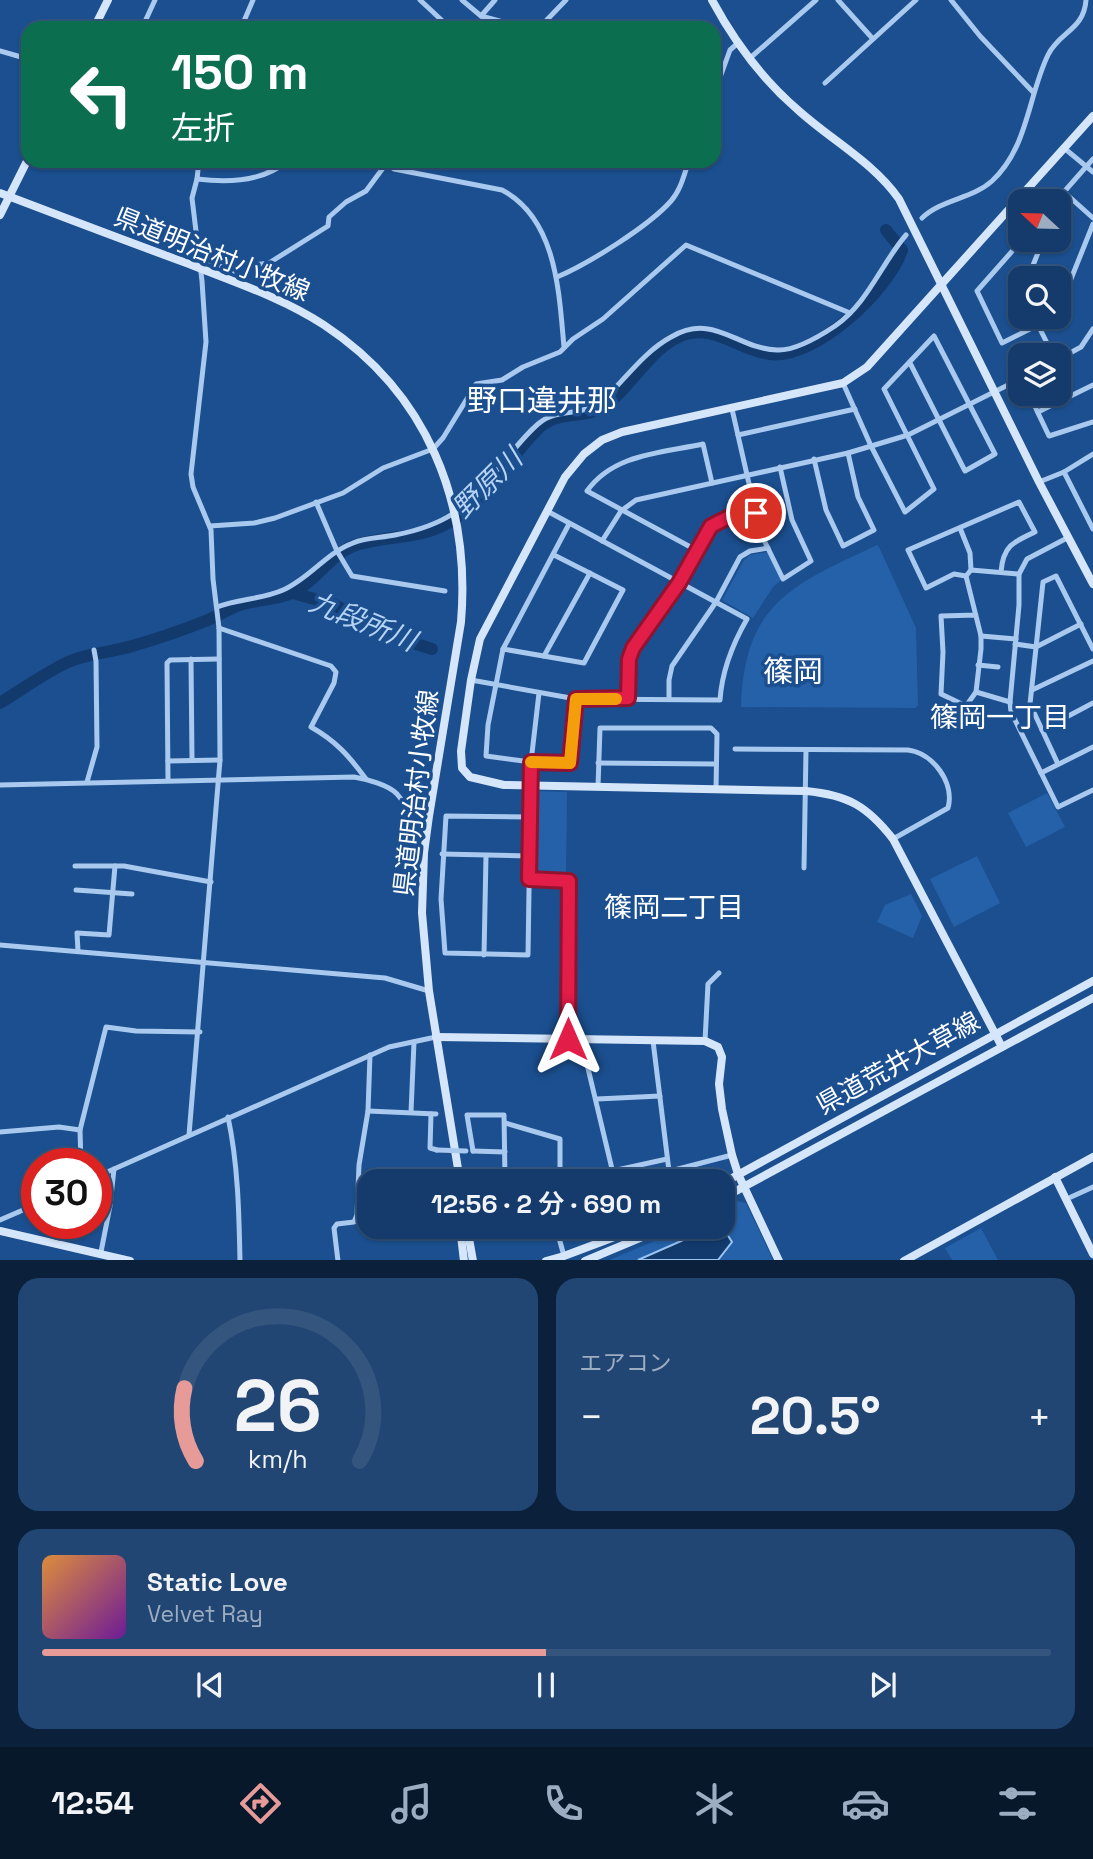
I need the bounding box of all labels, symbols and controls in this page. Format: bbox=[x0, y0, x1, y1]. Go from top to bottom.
text: 150 m bbox=[171, 41, 309, 103]
icon: left bbox=[56, 49, 147, 140]
text: 左折 bbox=[171, 108, 235, 148]
north arrow bbox=[1008, 189, 1071, 252]
map controls bbox=[1008, 189, 1071, 406]
street label: 県道明治村小牧線 bbox=[109, 199, 315, 309]
button: search bbox=[1008, 266, 1071, 329]
button: layers bbox=[1008, 343, 1071, 406]
district label: 野口違井那 bbox=[467, 381, 617, 420]
water label: 野原川 bbox=[445, 438, 532, 525]
pin bbox=[726, 483, 786, 543]
icon: arrive bbox=[737, 494, 775, 532]
water label: 九段所川 bbox=[304, 583, 424, 660]
district label: 篠岡 bbox=[763, 652, 823, 691]
street label: 県道明治村小牧線 bbox=[386, 688, 446, 898]
district label: 篠岡一丁目 bbox=[930, 699, 1070, 735]
district label: 篠岡二丁目 bbox=[604, 889, 744, 925]
position arrow bbox=[531, 1002, 605, 1076]
street label: 県道荒井大草線 bbox=[810, 1004, 986, 1122]
speed limit sign: 30 bbox=[21, 1148, 112, 1239]
text: 12:56 · 2 分 · 690 m bbox=[431, 1187, 661, 1221]
text: エアコン bbox=[580, 1348, 672, 1378]
text: 26 bbox=[234, 1359, 322, 1452]
text: 20.5° bbox=[750, 1383, 881, 1449]
text: − bbox=[580, 1393, 603, 1441]
text: + bbox=[1027, 1393, 1051, 1441]
text: km/h bbox=[248, 1442, 308, 1474]
text: Static Love bbox=[147, 1565, 288, 1599]
text: Velvet Ray bbox=[147, 1599, 263, 1629]
icon: previous bbox=[191, 1666, 229, 1704]
icon: pause bbox=[527, 1666, 565, 1704]
icon: next bbox=[864, 1666, 902, 1704]
icon: directions bbox=[236, 1779, 285, 1828]
icon: music bbox=[387, 1779, 436, 1828]
icon: phone bbox=[539, 1779, 588, 1828]
icon: climate bbox=[690, 1779, 739, 1828]
icon: car bbox=[841, 1779, 890, 1828]
icon: filters bbox=[993, 1779, 1042, 1828]
text: 12:54 bbox=[51, 1783, 134, 1823]

